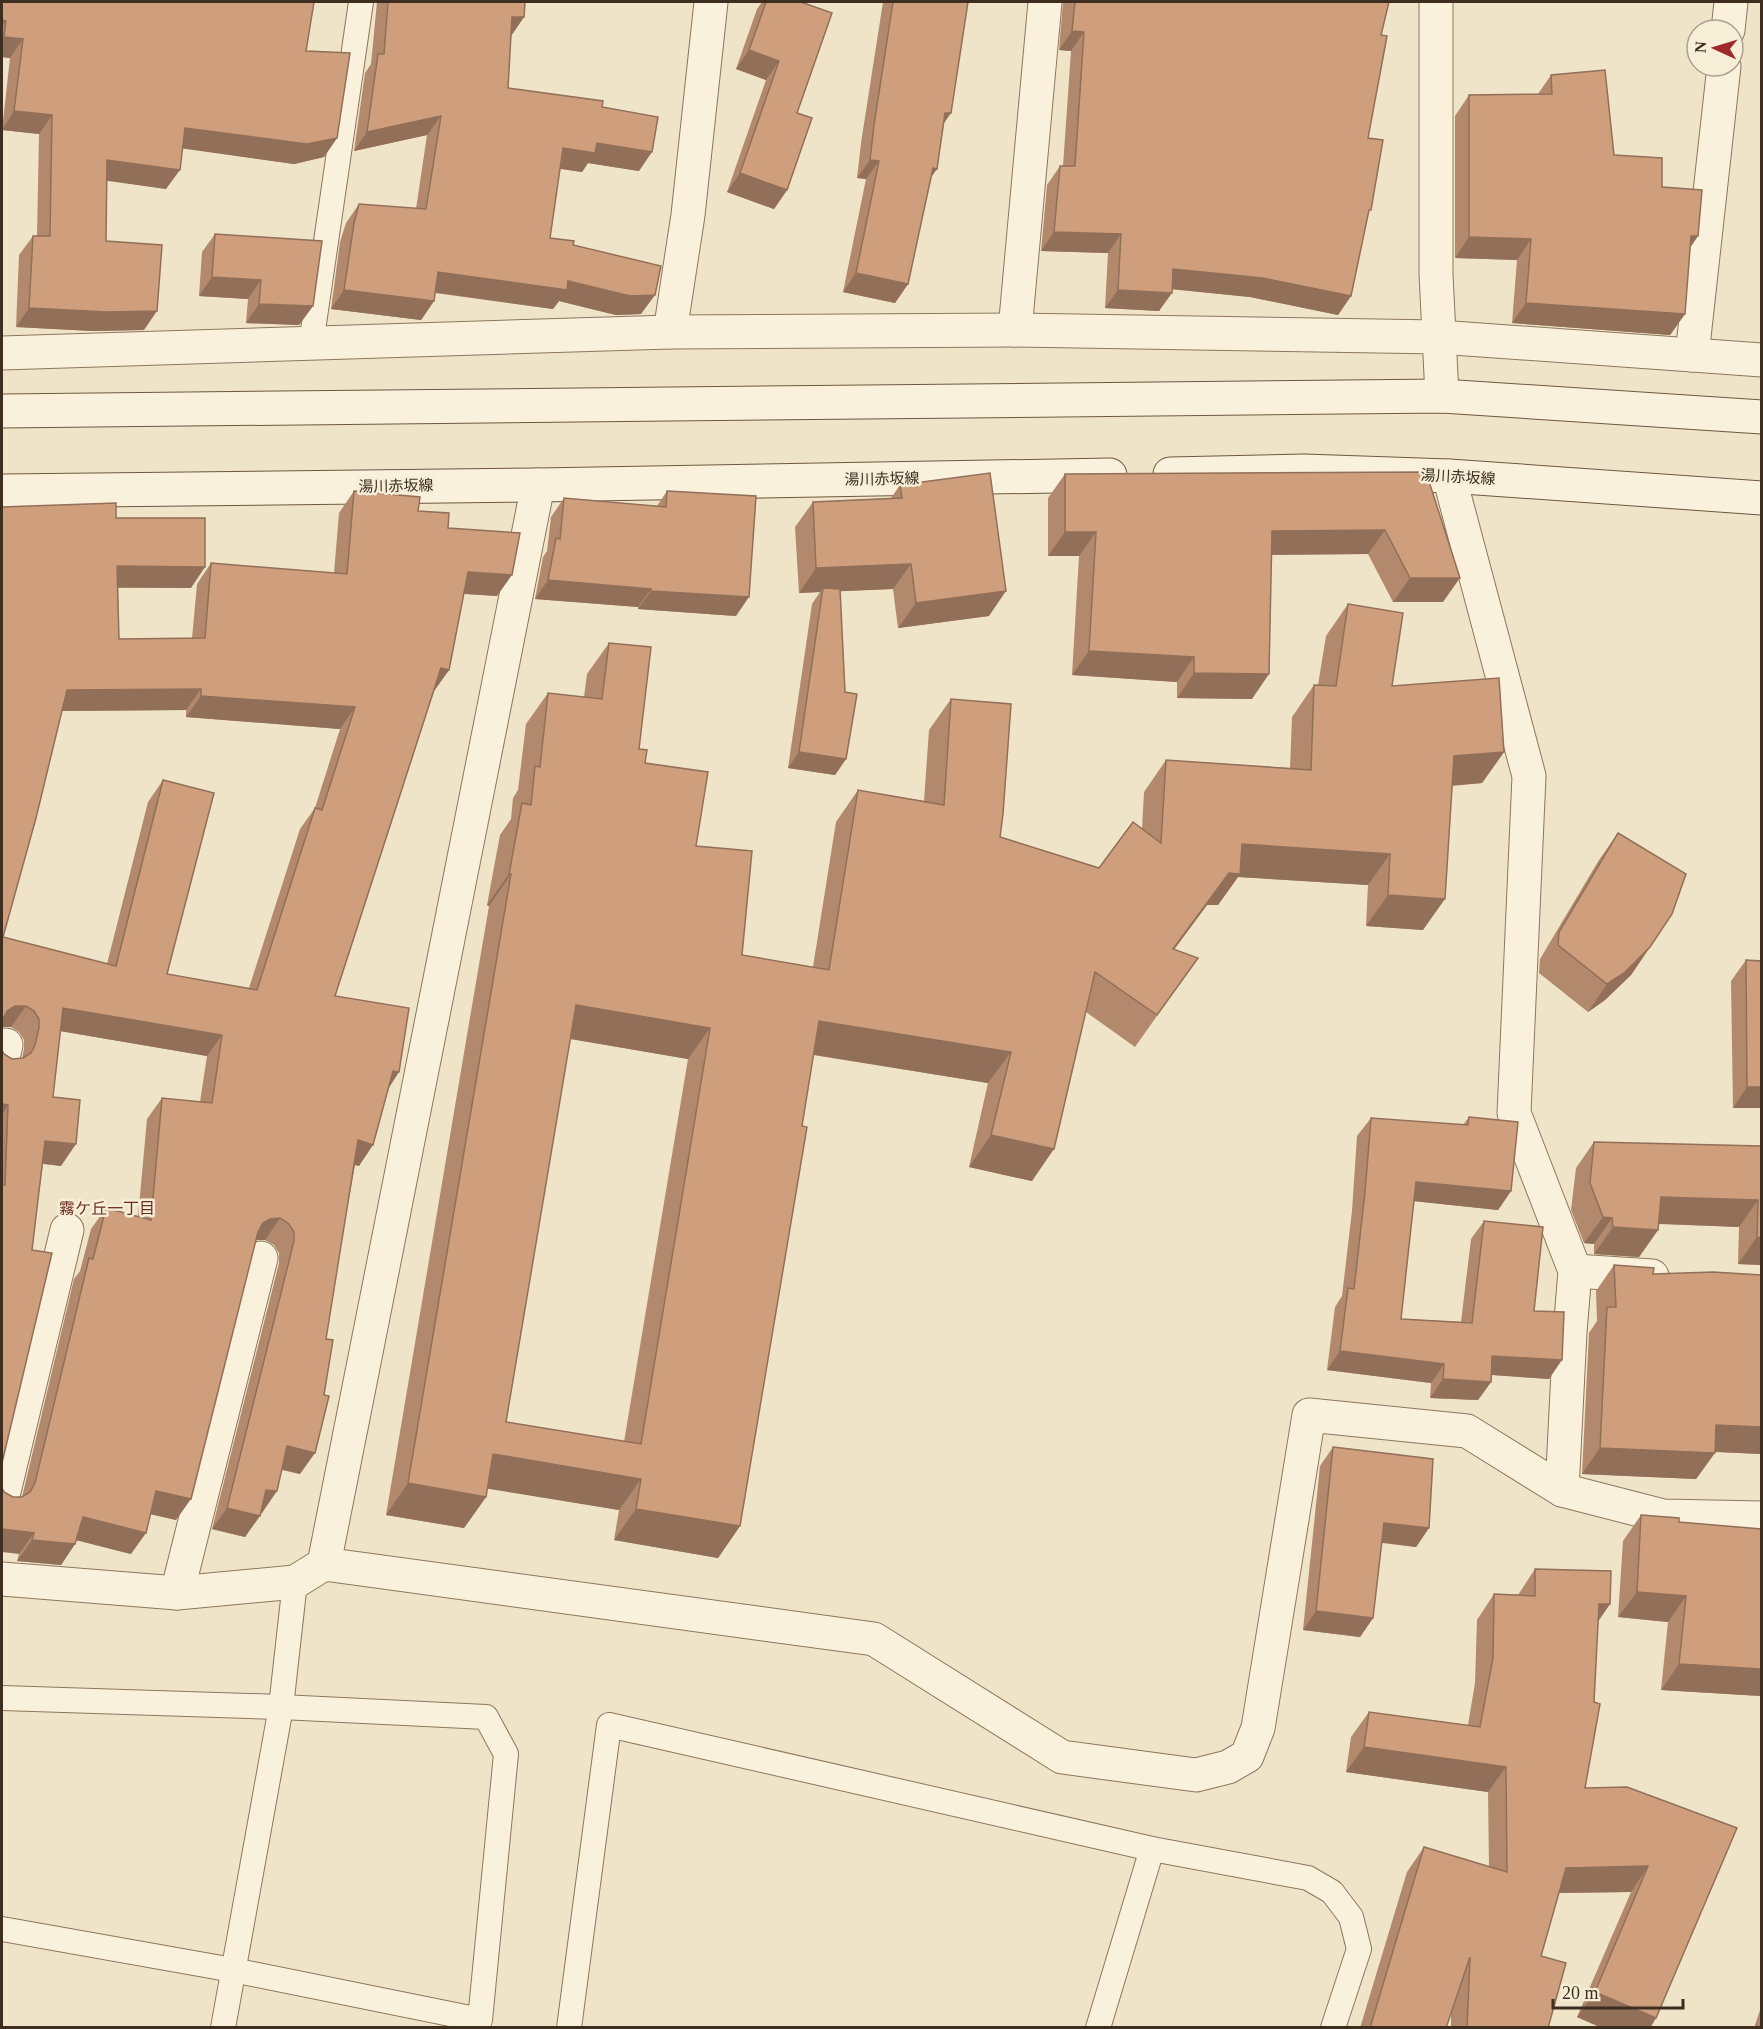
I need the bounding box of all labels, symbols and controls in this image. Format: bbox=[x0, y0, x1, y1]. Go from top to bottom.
north arrow bbox=[1685, 18, 1745, 78]
text: N bbox=[1692, 40, 1709, 53]
street label: 湯川赤坂線 bbox=[1420, 467, 1496, 487]
street label: 湯川赤坂線 bbox=[844, 470, 920, 488]
street label: 湯川赤坂線 bbox=[358, 477, 434, 495]
district label: 霧ケ丘一丁目 bbox=[59, 1200, 155, 1217]
scale bar bbox=[1553, 1972, 1684, 2010]
text: 20 m bbox=[1562, 1983, 1599, 2003]

